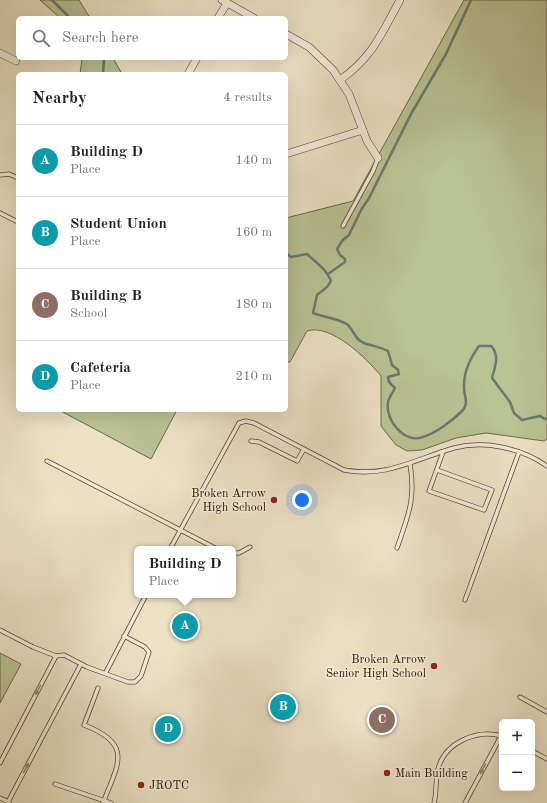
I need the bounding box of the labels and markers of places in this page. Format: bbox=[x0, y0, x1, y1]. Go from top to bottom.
place label: Broken Arrow High School bbox=[191, 488, 267, 514]
marker: Broken Arrow High School bbox=[269, 495, 279, 505]
pin: A bbox=[172, 611, 198, 641]
place label: Broken Arrow Senior High School bbox=[326, 654, 427, 680]
marker: Broken Arrow Senior High School bbox=[429, 661, 439, 671]
pin: B bbox=[270, 692, 296, 722]
pin: C bbox=[369, 705, 395, 735]
pin: D bbox=[155, 714, 181, 744]
marker: Main Building bbox=[382, 768, 392, 778]
place label: Main Building bbox=[395, 768, 468, 780]
marker: JROTC bbox=[136, 780, 146, 790]
place label: JROTC bbox=[149, 780, 189, 792]

